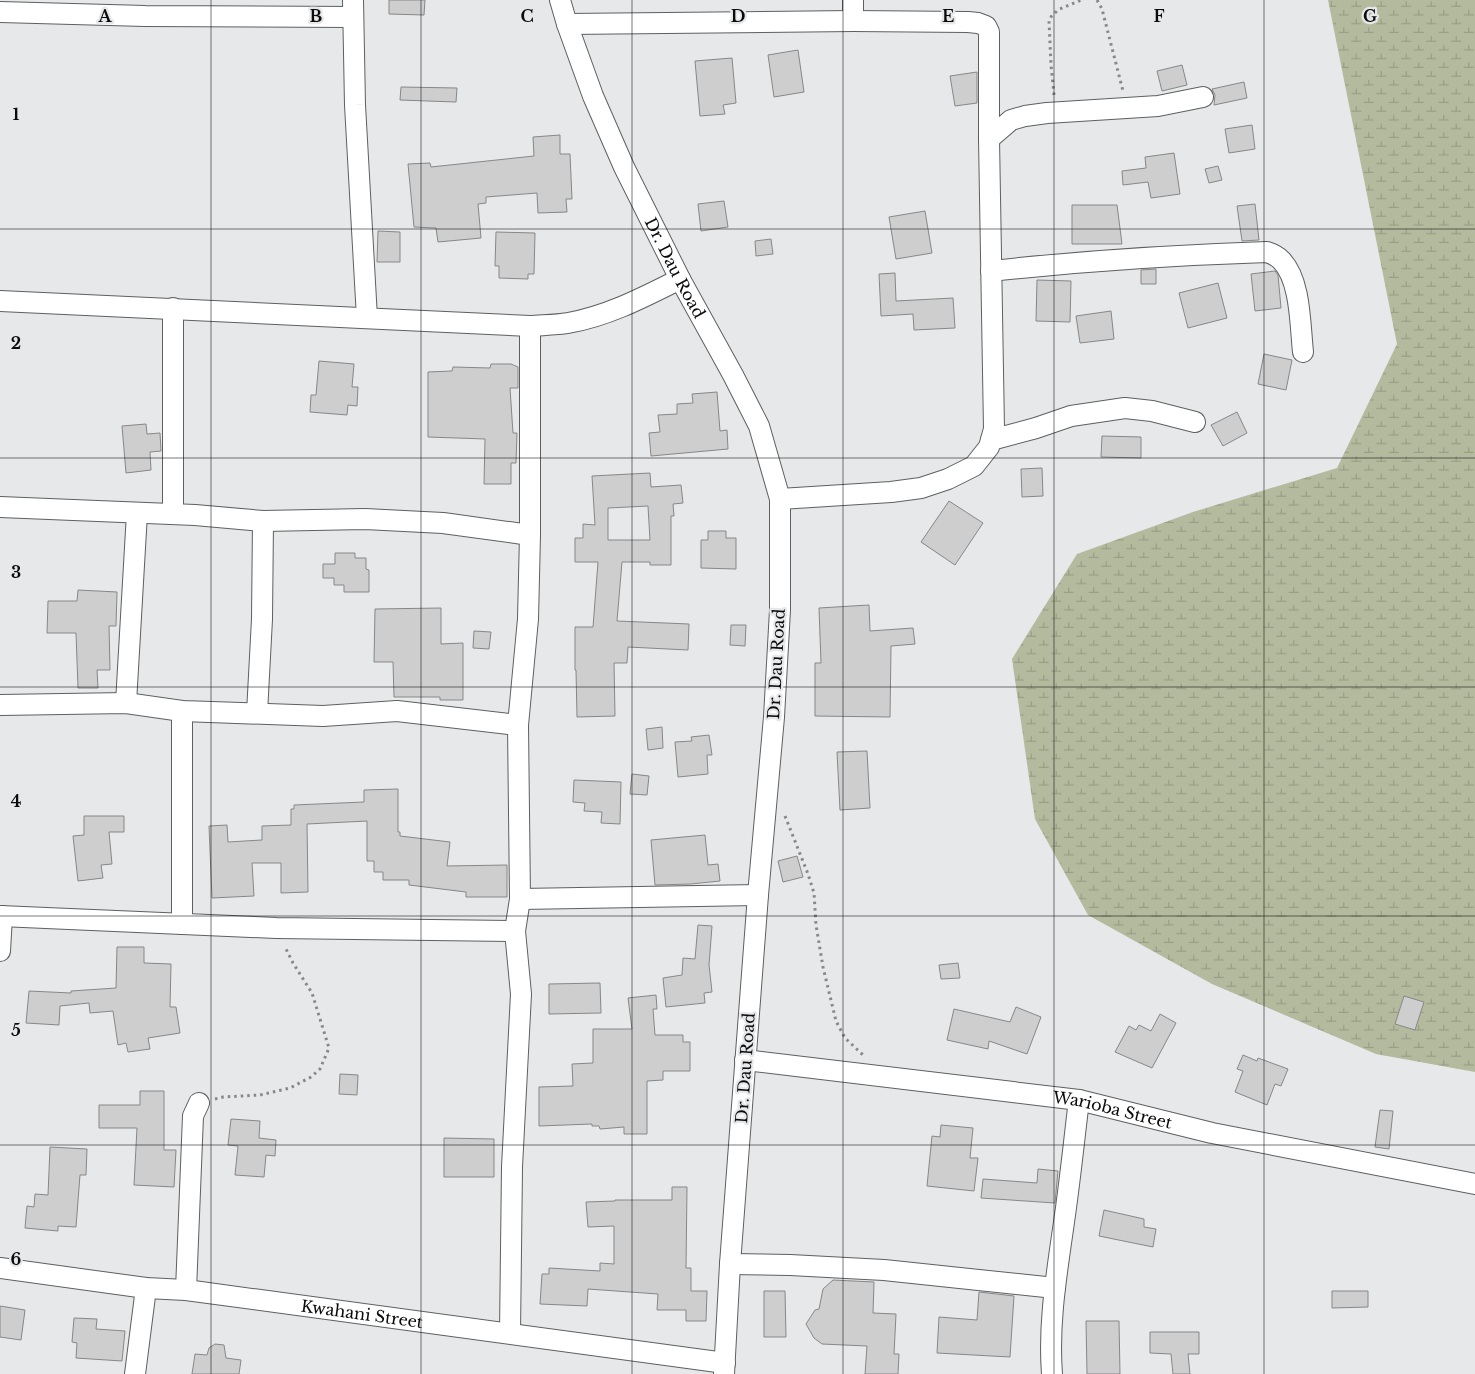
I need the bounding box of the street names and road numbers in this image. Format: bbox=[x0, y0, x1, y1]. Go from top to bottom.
street label: Dr. Dau Road bbox=[641, 214, 710, 322]
street label: Dr. Dau Road bbox=[763, 608, 789, 720]
street label: Dr. Dau Road bbox=[731, 1012, 759, 1124]
street label: Warioba Street bbox=[1051, 1087, 1174, 1133]
street label: Kwahani Street bbox=[300, 1296, 424, 1332]

